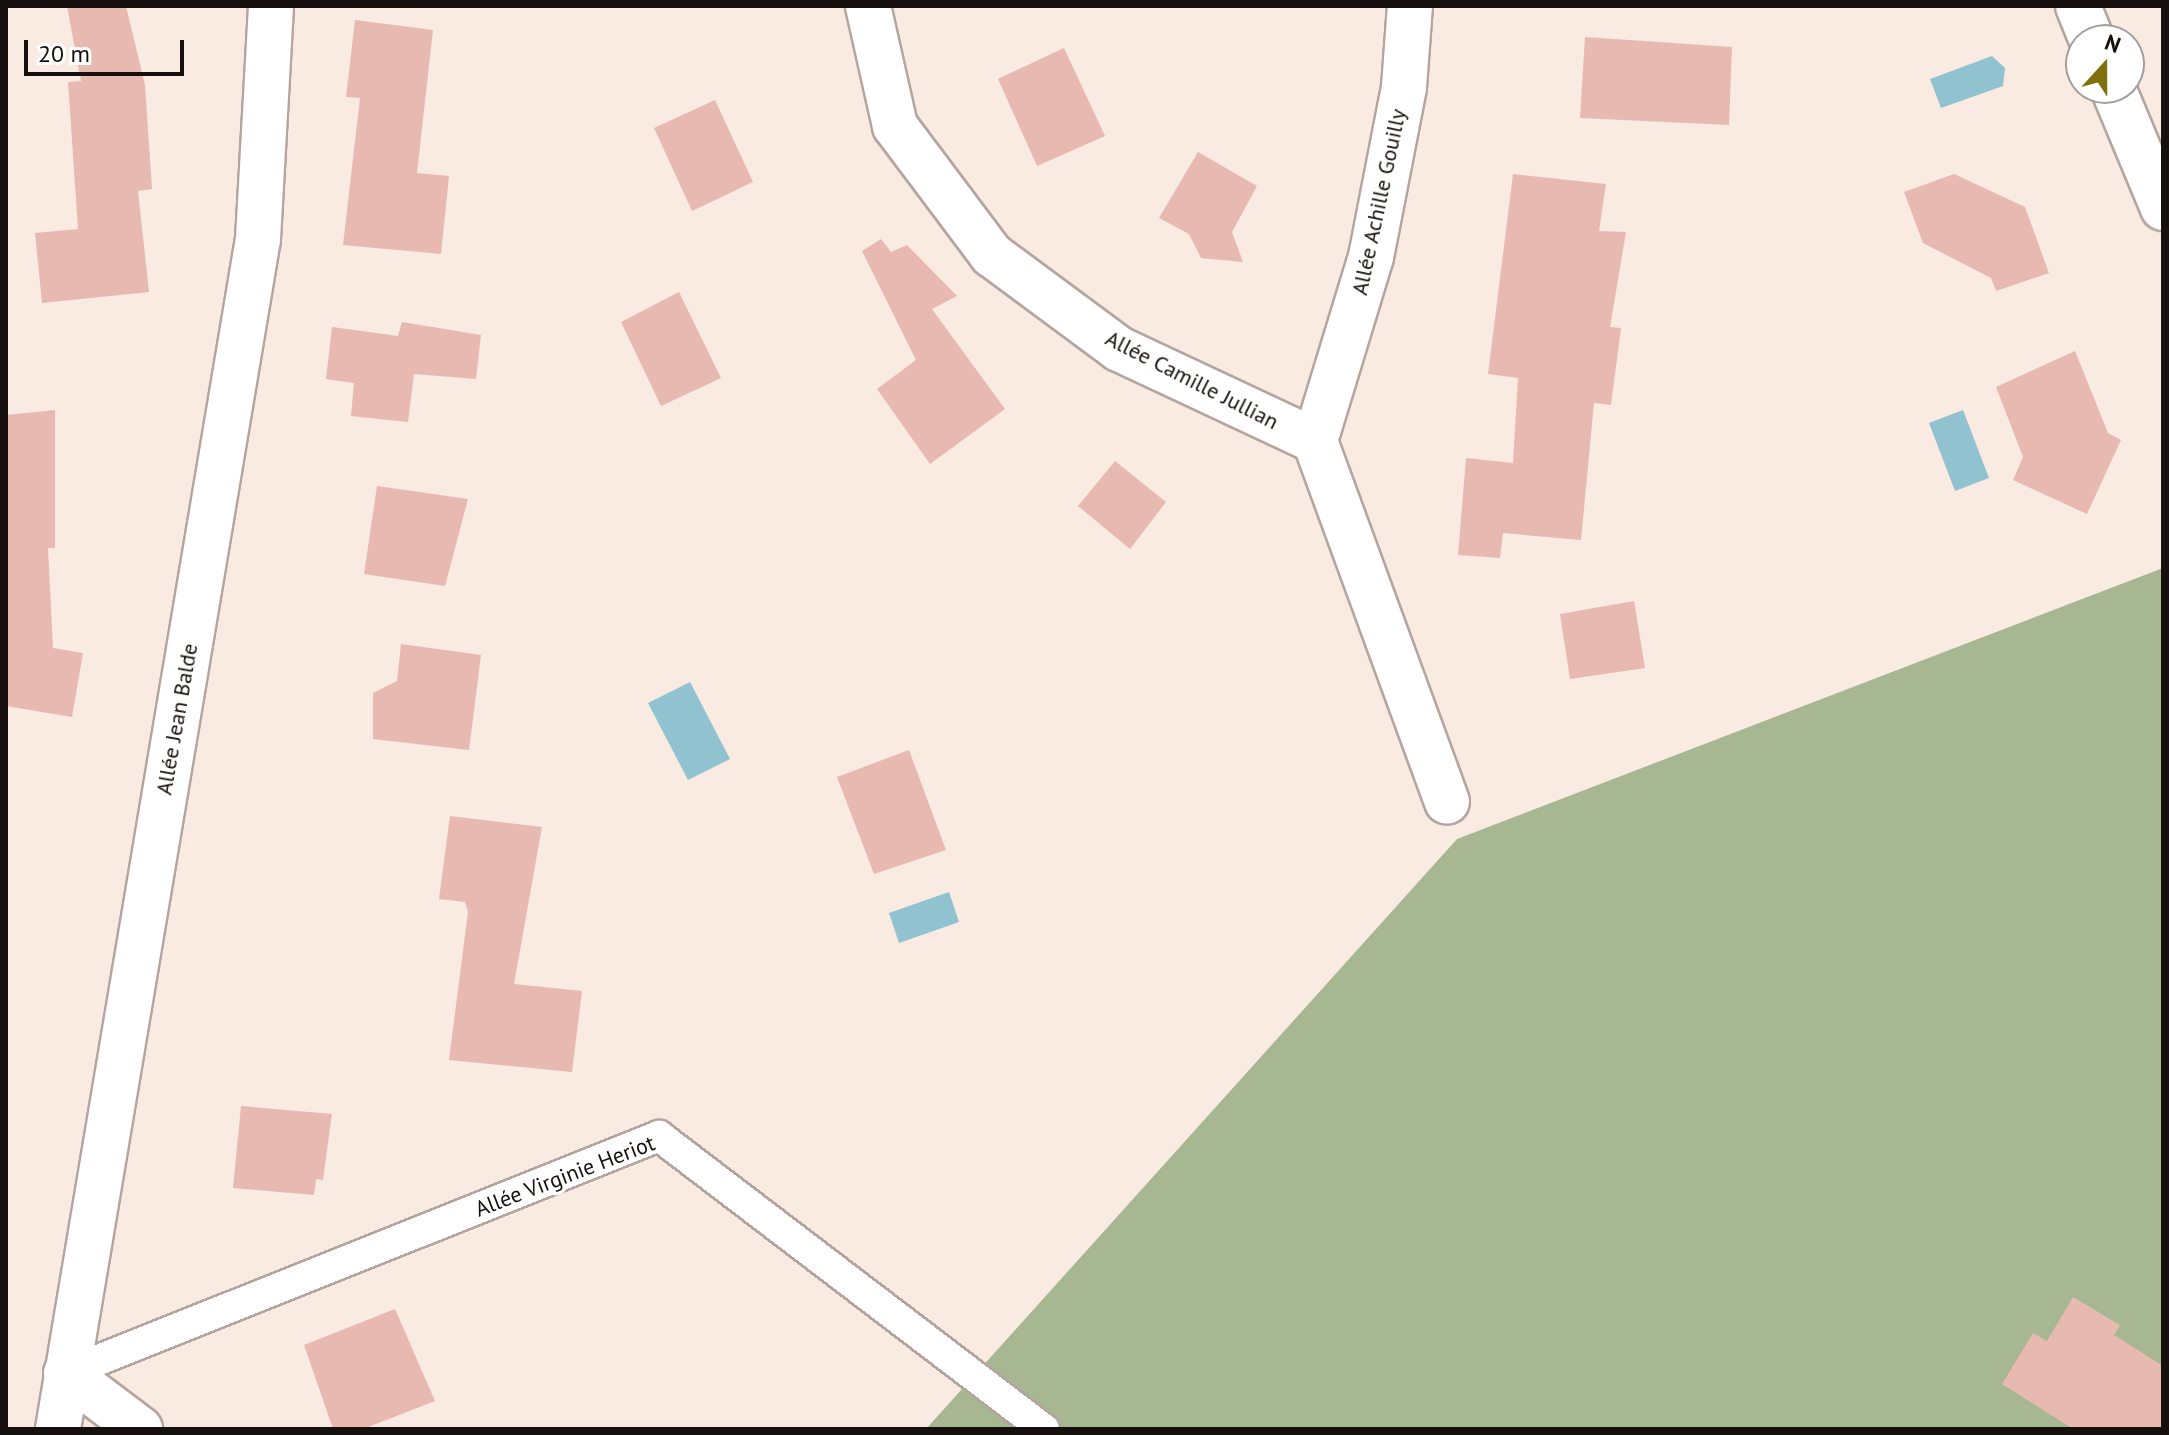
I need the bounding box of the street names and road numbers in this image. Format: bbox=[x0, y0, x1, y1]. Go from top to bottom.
street label: Allée Achille Gouilly bbox=[1346, 106, 1412, 298]
street label: Allée Camille Jullian bbox=[1101, 325, 1283, 435]
street label: Allée Jean Balde bbox=[151, 641, 203, 797]
street label: Allée Virginie Heriot bbox=[471, 1129, 659, 1223]

